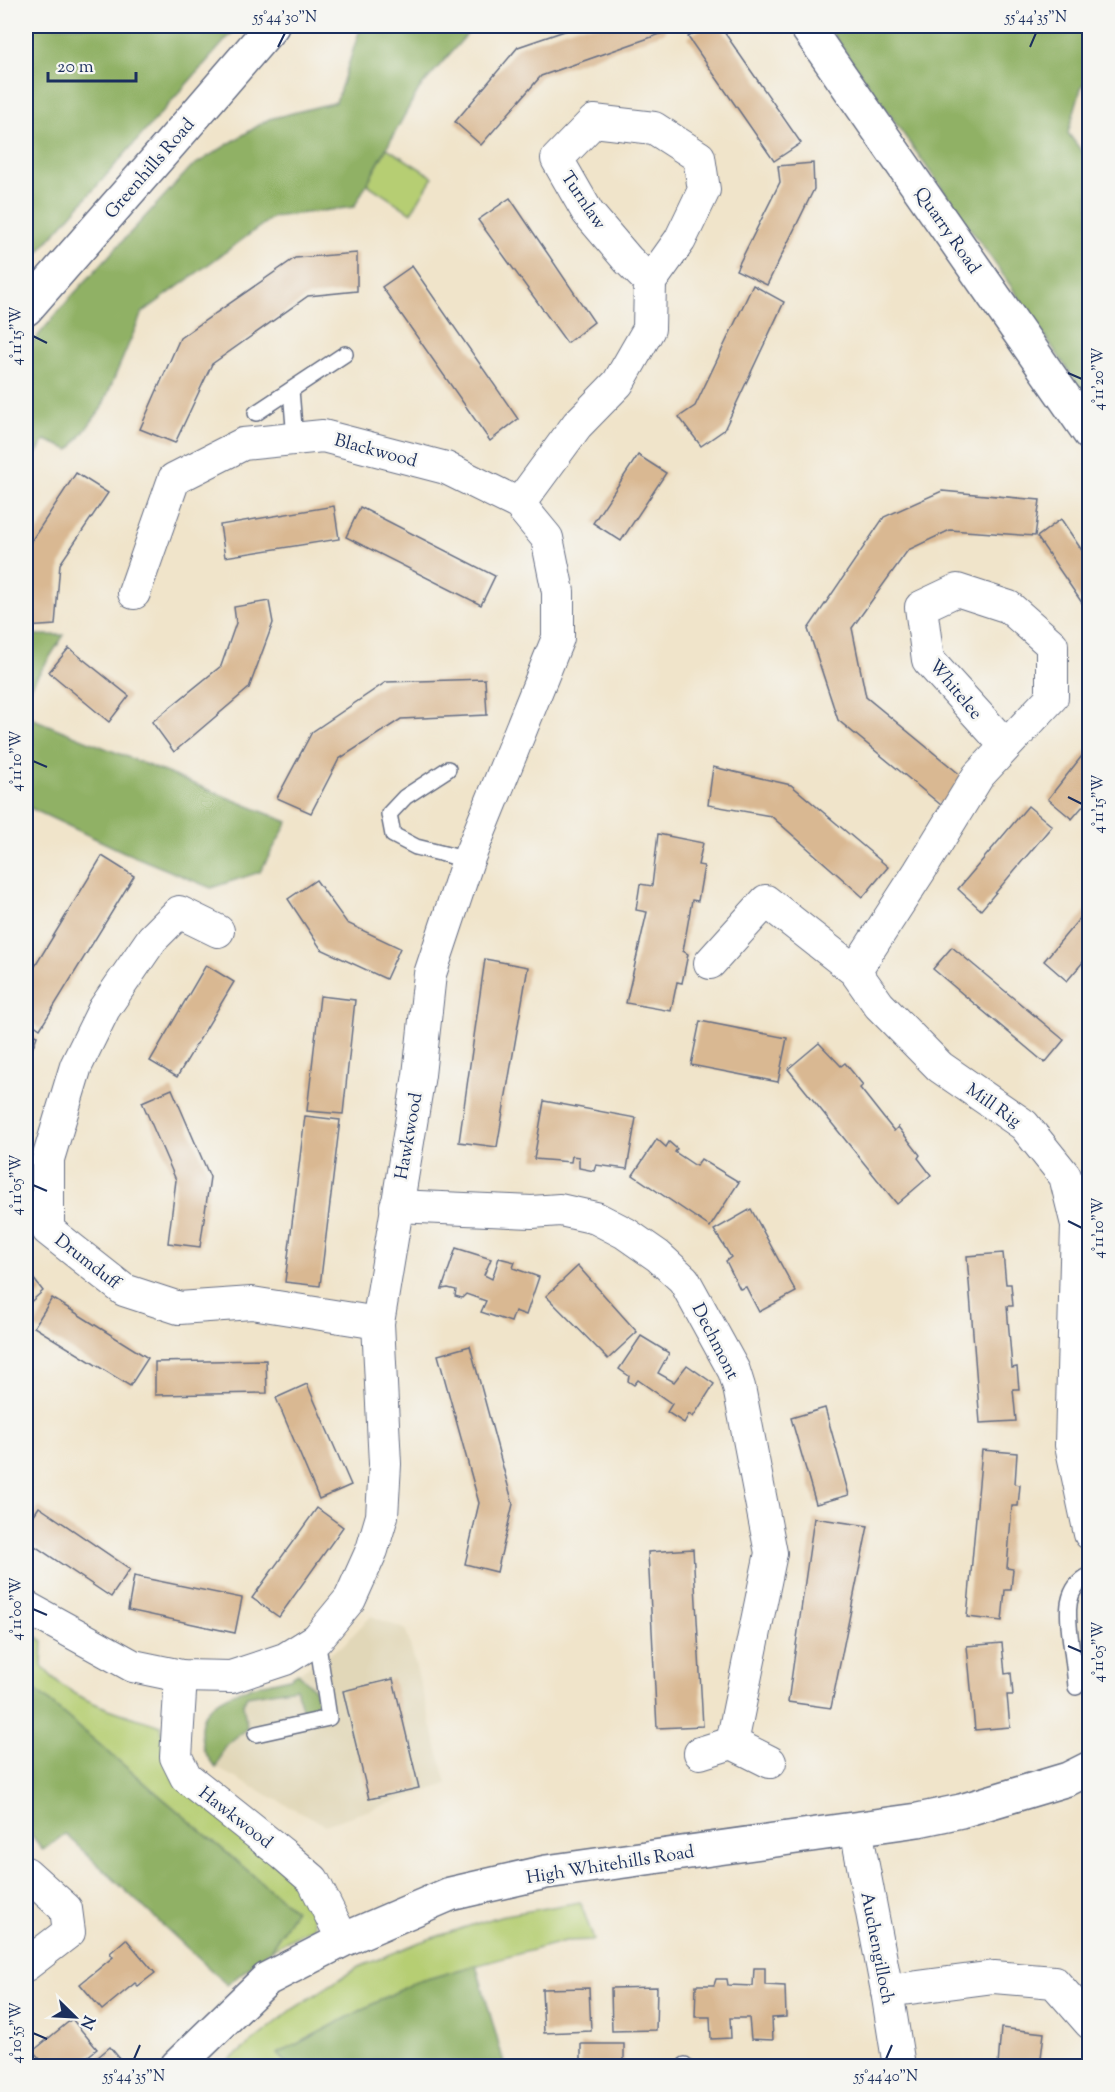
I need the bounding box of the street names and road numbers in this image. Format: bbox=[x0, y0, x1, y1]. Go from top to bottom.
street label: Greenhills Road bbox=[99, 113, 202, 225]
street label: Turnlaw bbox=[553, 167, 612, 236]
street label: Quarry Road bbox=[907, 183, 986, 280]
street label: Blackwood bbox=[331, 428, 420, 475]
street label: Whitelee bbox=[921, 654, 987, 726]
street label: Mill Rig bbox=[960, 1078, 1026, 1135]
street label: Hawkwood bbox=[390, 1091, 430, 1182]
street label: Drumduff bbox=[48, 1229, 126, 1297]
street label: Dechmont bbox=[684, 1299, 745, 1385]
street label: Hawkwood bbox=[192, 1781, 277, 1856]
street label: High Whitehills Road bbox=[525, 1840, 696, 1892]
street label: Auchengilloch bbox=[852, 1890, 900, 2007]

